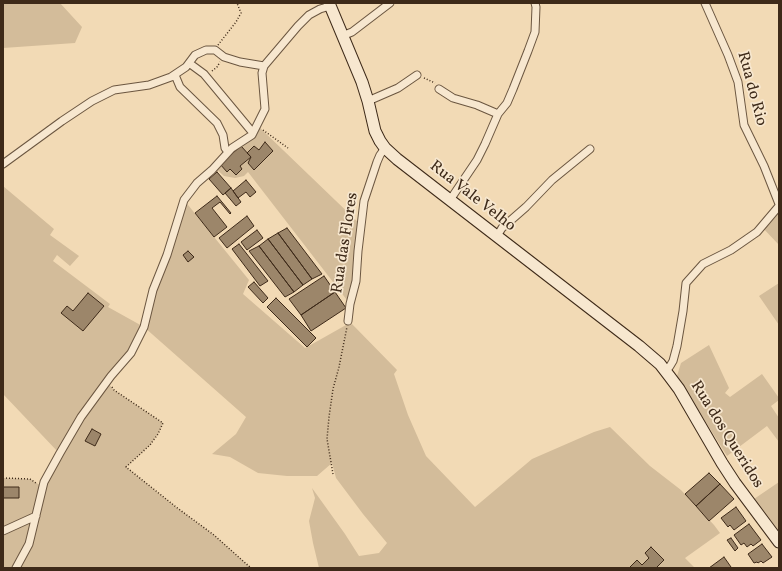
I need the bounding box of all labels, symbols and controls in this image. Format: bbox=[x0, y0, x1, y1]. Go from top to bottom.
street label: Rua do Rio bbox=[732, 50, 770, 128]
street label: Rua Vale Velho bbox=[425, 157, 519, 237]
street label: Rua das Flores bbox=[329, 191, 363, 295]
street label: Rua dos Queridos bbox=[685, 378, 767, 492]

